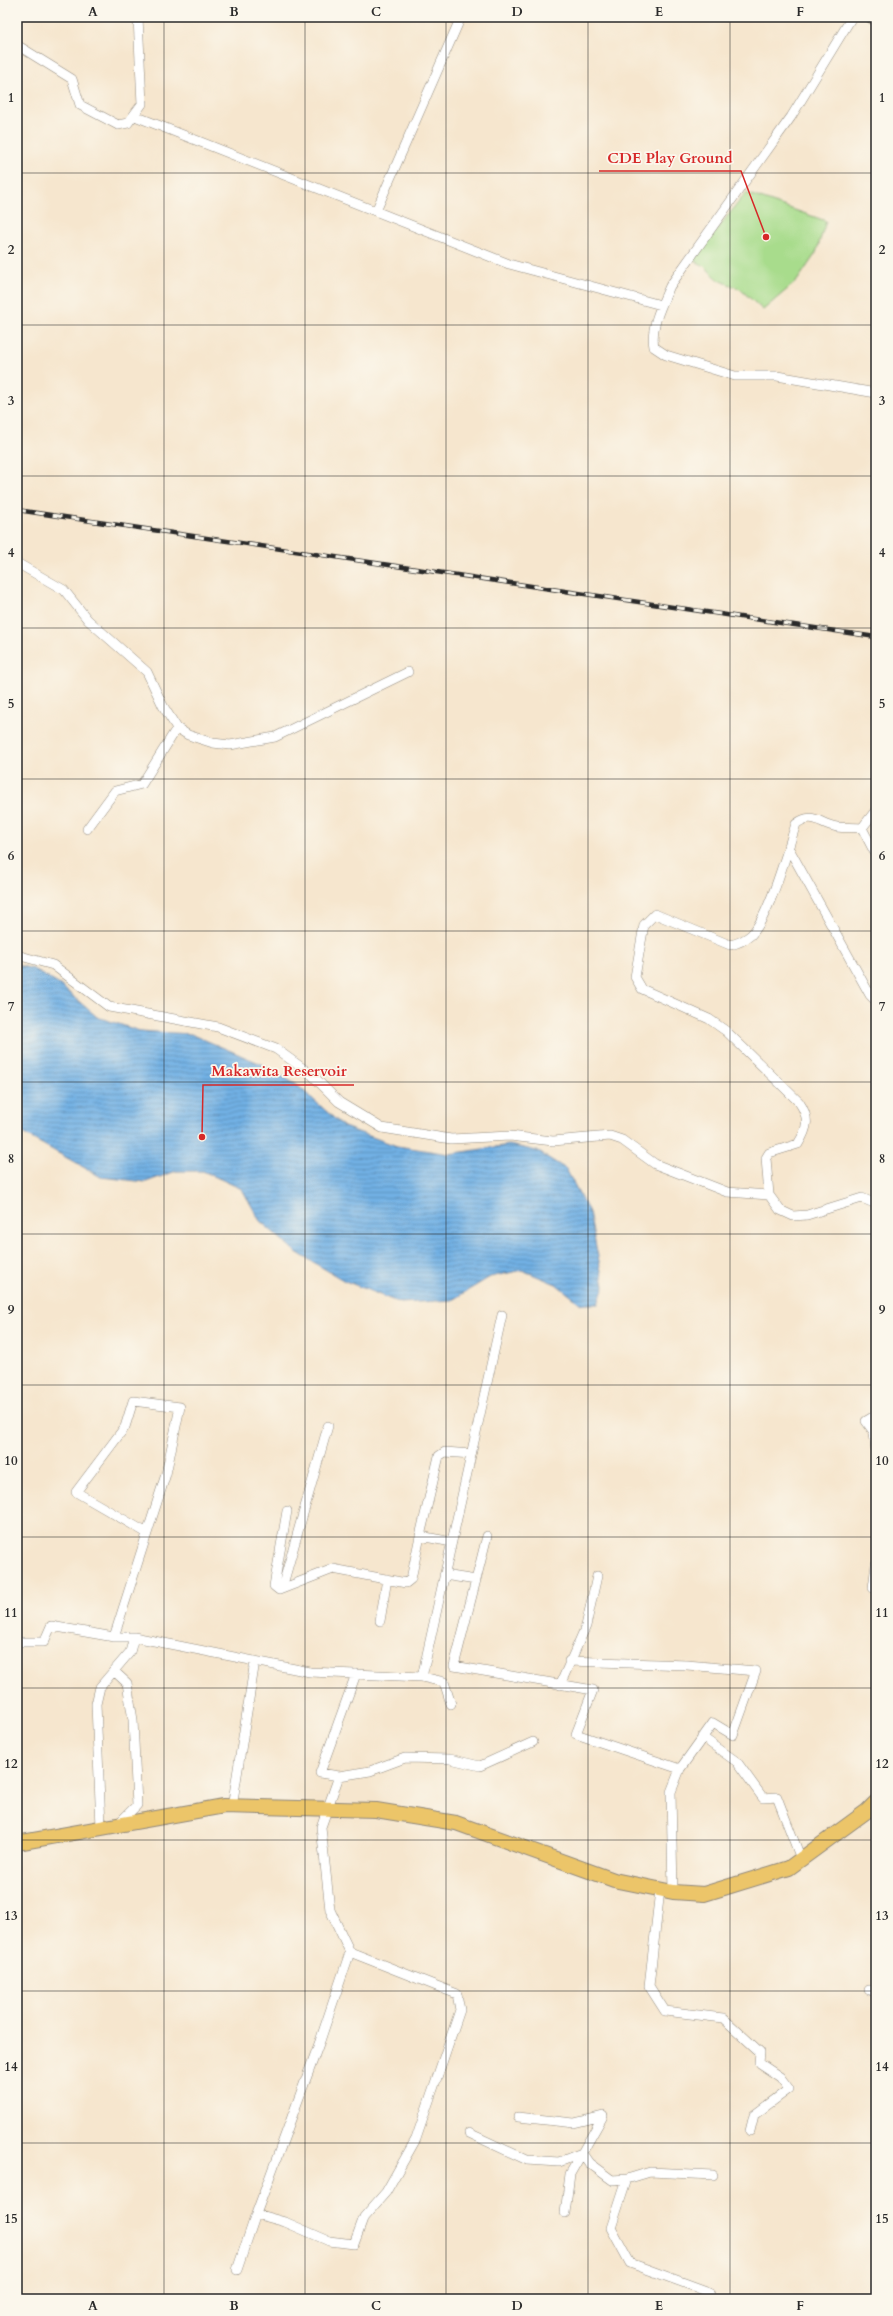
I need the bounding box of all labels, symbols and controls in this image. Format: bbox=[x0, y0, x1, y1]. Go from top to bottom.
text: A bbox=[88, 3, 98, 21]
text: B bbox=[229, 3, 239, 21]
text: C bbox=[371, 3, 381, 21]
text: D bbox=[511, 3, 523, 21]
text: E bbox=[655, 3, 663, 21]
text: F bbox=[796, 3, 804, 21]
text: 1 bbox=[8, 89, 14, 107]
text: 1 bbox=[879, 89, 885, 107]
callout: CDE Play Ground bbox=[599, 144, 741, 171]
text: CDE Play Ground bbox=[607, 148, 733, 168]
text: 2 bbox=[8, 241, 15, 259]
text: 2 bbox=[879, 241, 886, 259]
text: 3 bbox=[8, 392, 15, 410]
text: 3 bbox=[879, 392, 886, 410]
text: 4 bbox=[8, 544, 15, 562]
text: 4 bbox=[879, 544, 886, 562]
text: 5 bbox=[8, 695, 14, 713]
text: 5 bbox=[879, 695, 885, 713]
text: 6 bbox=[8, 847, 15, 865]
text: 6 bbox=[879, 847, 886, 865]
text: 7 bbox=[8, 998, 15, 1016]
text: 7 bbox=[879, 998, 886, 1016]
callout: Makawita Reservoir bbox=[203, 1058, 354, 1085]
text: Makawita Reservoir bbox=[211, 1061, 348, 1081]
text: 8 bbox=[8, 1150, 14, 1168]
text: 8 bbox=[879, 1150, 885, 1168]
text: 9 bbox=[8, 1301, 15, 1319]
text: 9 bbox=[879, 1301, 886, 1319]
text: 10 bbox=[4, 1452, 18, 1470]
text: 10 bbox=[875, 1452, 889, 1470]
text: 11 bbox=[4, 1604, 18, 1622]
text: 11 bbox=[875, 1604, 889, 1622]
text: 12 bbox=[4, 1755, 18, 1773]
text: 12 bbox=[875, 1755, 889, 1773]
text: 13 bbox=[4, 1907, 18, 1925]
text: 13 bbox=[875, 1907, 889, 1925]
text: 14 bbox=[4, 2058, 18, 2076]
text: 14 bbox=[875, 2058, 889, 2076]
text: 15 bbox=[4, 2210, 18, 2228]
text: 15 bbox=[875, 2210, 889, 2228]
text: A bbox=[88, 2297, 98, 2315]
text: B bbox=[229, 2297, 239, 2315]
text: C bbox=[371, 2297, 381, 2315]
text: D bbox=[511, 2297, 523, 2315]
text: E bbox=[655, 2297, 663, 2315]
text: F bbox=[796, 2297, 804, 2315]

